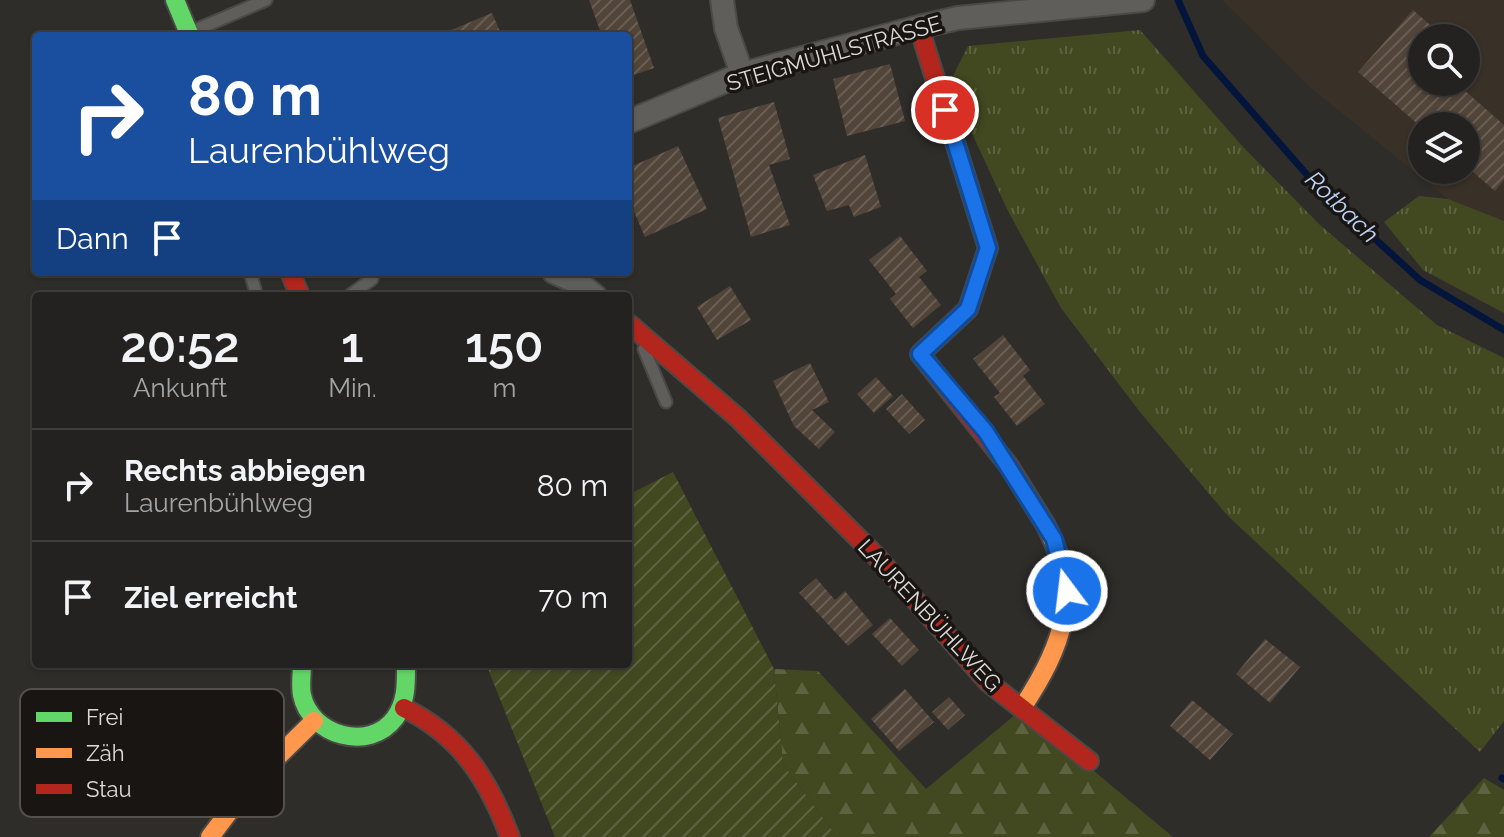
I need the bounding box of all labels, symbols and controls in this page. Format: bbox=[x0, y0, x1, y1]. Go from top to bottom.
street label: STEIGMÜHLSTRASSE bbox=[724, 10, 944, 96]
map controls bbox=[1408, 24, 1480, 184]
button: search bbox=[1408, 24, 1480, 96]
text: 80 m bbox=[188, 62, 322, 128]
icon: right bbox=[56, 64, 160, 168]
pin bbox=[911, 76, 979, 144]
icon: arrive bbox=[923, 88, 967, 132]
button: layers bbox=[1408, 112, 1480, 184]
text: Laurenbühlweg bbox=[188, 129, 450, 171]
water label: Rotbach bbox=[1300, 165, 1385, 249]
icon: arrive bbox=[145, 216, 189, 260]
text: Dann bbox=[56, 221, 129, 256]
text: 20:52 bbox=[120, 317, 240, 373]
text: 1 bbox=[341, 317, 364, 373]
text: 150 bbox=[465, 317, 544, 373]
text: Ankunft bbox=[133, 373, 227, 403]
text: Min. bbox=[328, 373, 377, 403]
text: m bbox=[492, 373, 516, 403]
text: Rechts abbiegen bbox=[124, 453, 366, 488]
icon: right bbox=[56, 463, 100, 507]
text: 80 m bbox=[537, 468, 608, 503]
text: Laurenbühlweg bbox=[124, 488, 313, 518]
street label: LAURENBÜHLWEG bbox=[853, 534, 1007, 696]
position arrow bbox=[1025, 549, 1109, 633]
icon: arrive bbox=[56, 575, 100, 619]
text: Ziel erreicht bbox=[124, 580, 297, 615]
text: 70 m bbox=[538, 580, 608, 615]
legend bbox=[20, 689, 284, 817]
text: Frei bbox=[86, 704, 123, 730]
text: Zäh bbox=[86, 740, 125, 766]
text: Stau bbox=[86, 776, 132, 802]

